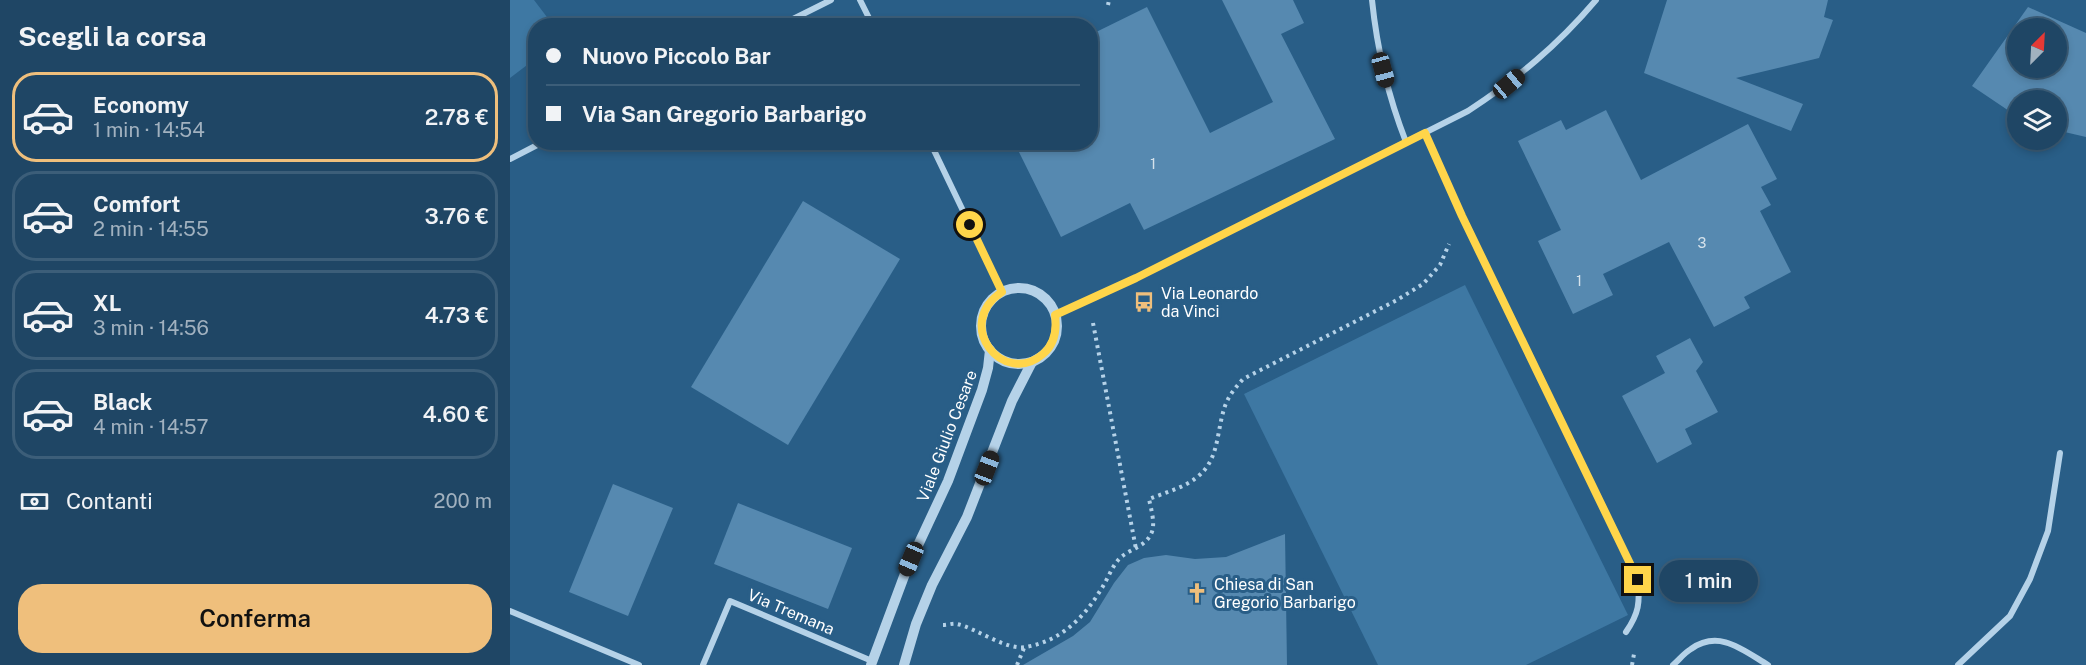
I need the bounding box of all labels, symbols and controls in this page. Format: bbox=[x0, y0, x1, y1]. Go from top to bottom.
north arrow bbox=[2007, 18, 2067, 78]
map controls bbox=[2007, 18, 2067, 150]
text: Scegli la corsa bbox=[18, 20, 207, 52]
text: Nuovo Piccolo Bar bbox=[582, 43, 771, 69]
car bbox=[1370, 50, 1396, 90]
car bbox=[1489, 66, 1529, 102]
icon: car bbox=[21, 90, 75, 144]
button: layers bbox=[2007, 90, 2067, 150]
text: Economy bbox=[93, 92, 189, 118]
text: Via San Gregorio Barbarigo bbox=[582, 101, 867, 127]
text: 2.78 € bbox=[425, 104, 489, 130]
text: 1 min · 14:54 bbox=[93, 118, 205, 142]
house number: 1 bbox=[1150, 156, 1156, 172]
icon: car bbox=[21, 189, 75, 243]
text: Comfort bbox=[93, 191, 180, 217]
text: 3.76 € bbox=[424, 203, 489, 229]
route start bbox=[956, 211, 983, 238]
text: 2 min · 14:55 bbox=[93, 217, 209, 241]
house number: 3 bbox=[1698, 235, 1707, 251]
house number: 1 bbox=[1576, 273, 1582, 289]
place label: Via Leonardo da Vinci bbox=[1161, 284, 1258, 321]
icon: car bbox=[21, 288, 75, 342]
text: XL bbox=[93, 290, 121, 316]
bus stop icon: Via Leonardo da Vinci bbox=[1132, 290, 1156, 314]
text: 4.73 € bbox=[424, 302, 489, 328]
text: 3 min · 14:56 bbox=[93, 316, 209, 340]
street label: Viale Giulio Cesare bbox=[913, 367, 981, 505]
icon: car bbox=[21, 387, 75, 441]
text: Black bbox=[93, 389, 152, 415]
text: 4.60 € bbox=[423, 401, 489, 427]
text: 4 min · 14:57 bbox=[93, 415, 209, 439]
car bbox=[972, 448, 1002, 488]
icon: cash bbox=[18, 485, 51, 518]
text: Contanti bbox=[66, 488, 153, 514]
text: 200 m bbox=[434, 489, 492, 513]
car bbox=[896, 539, 926, 579]
callout: 1 min bbox=[1659, 559, 1758, 601]
route end bbox=[1624, 566, 1651, 593]
text: 1 min bbox=[1685, 569, 1732, 593]
place label: Chiesa di San Gregorio Barbarigo bbox=[1214, 575, 1356, 612]
church icon: Chiesa di San Gregorio Barbarigo bbox=[1185, 581, 1209, 605]
button: Conferma bbox=[18, 584, 492, 653]
street label: Via Tremana bbox=[745, 585, 837, 639]

